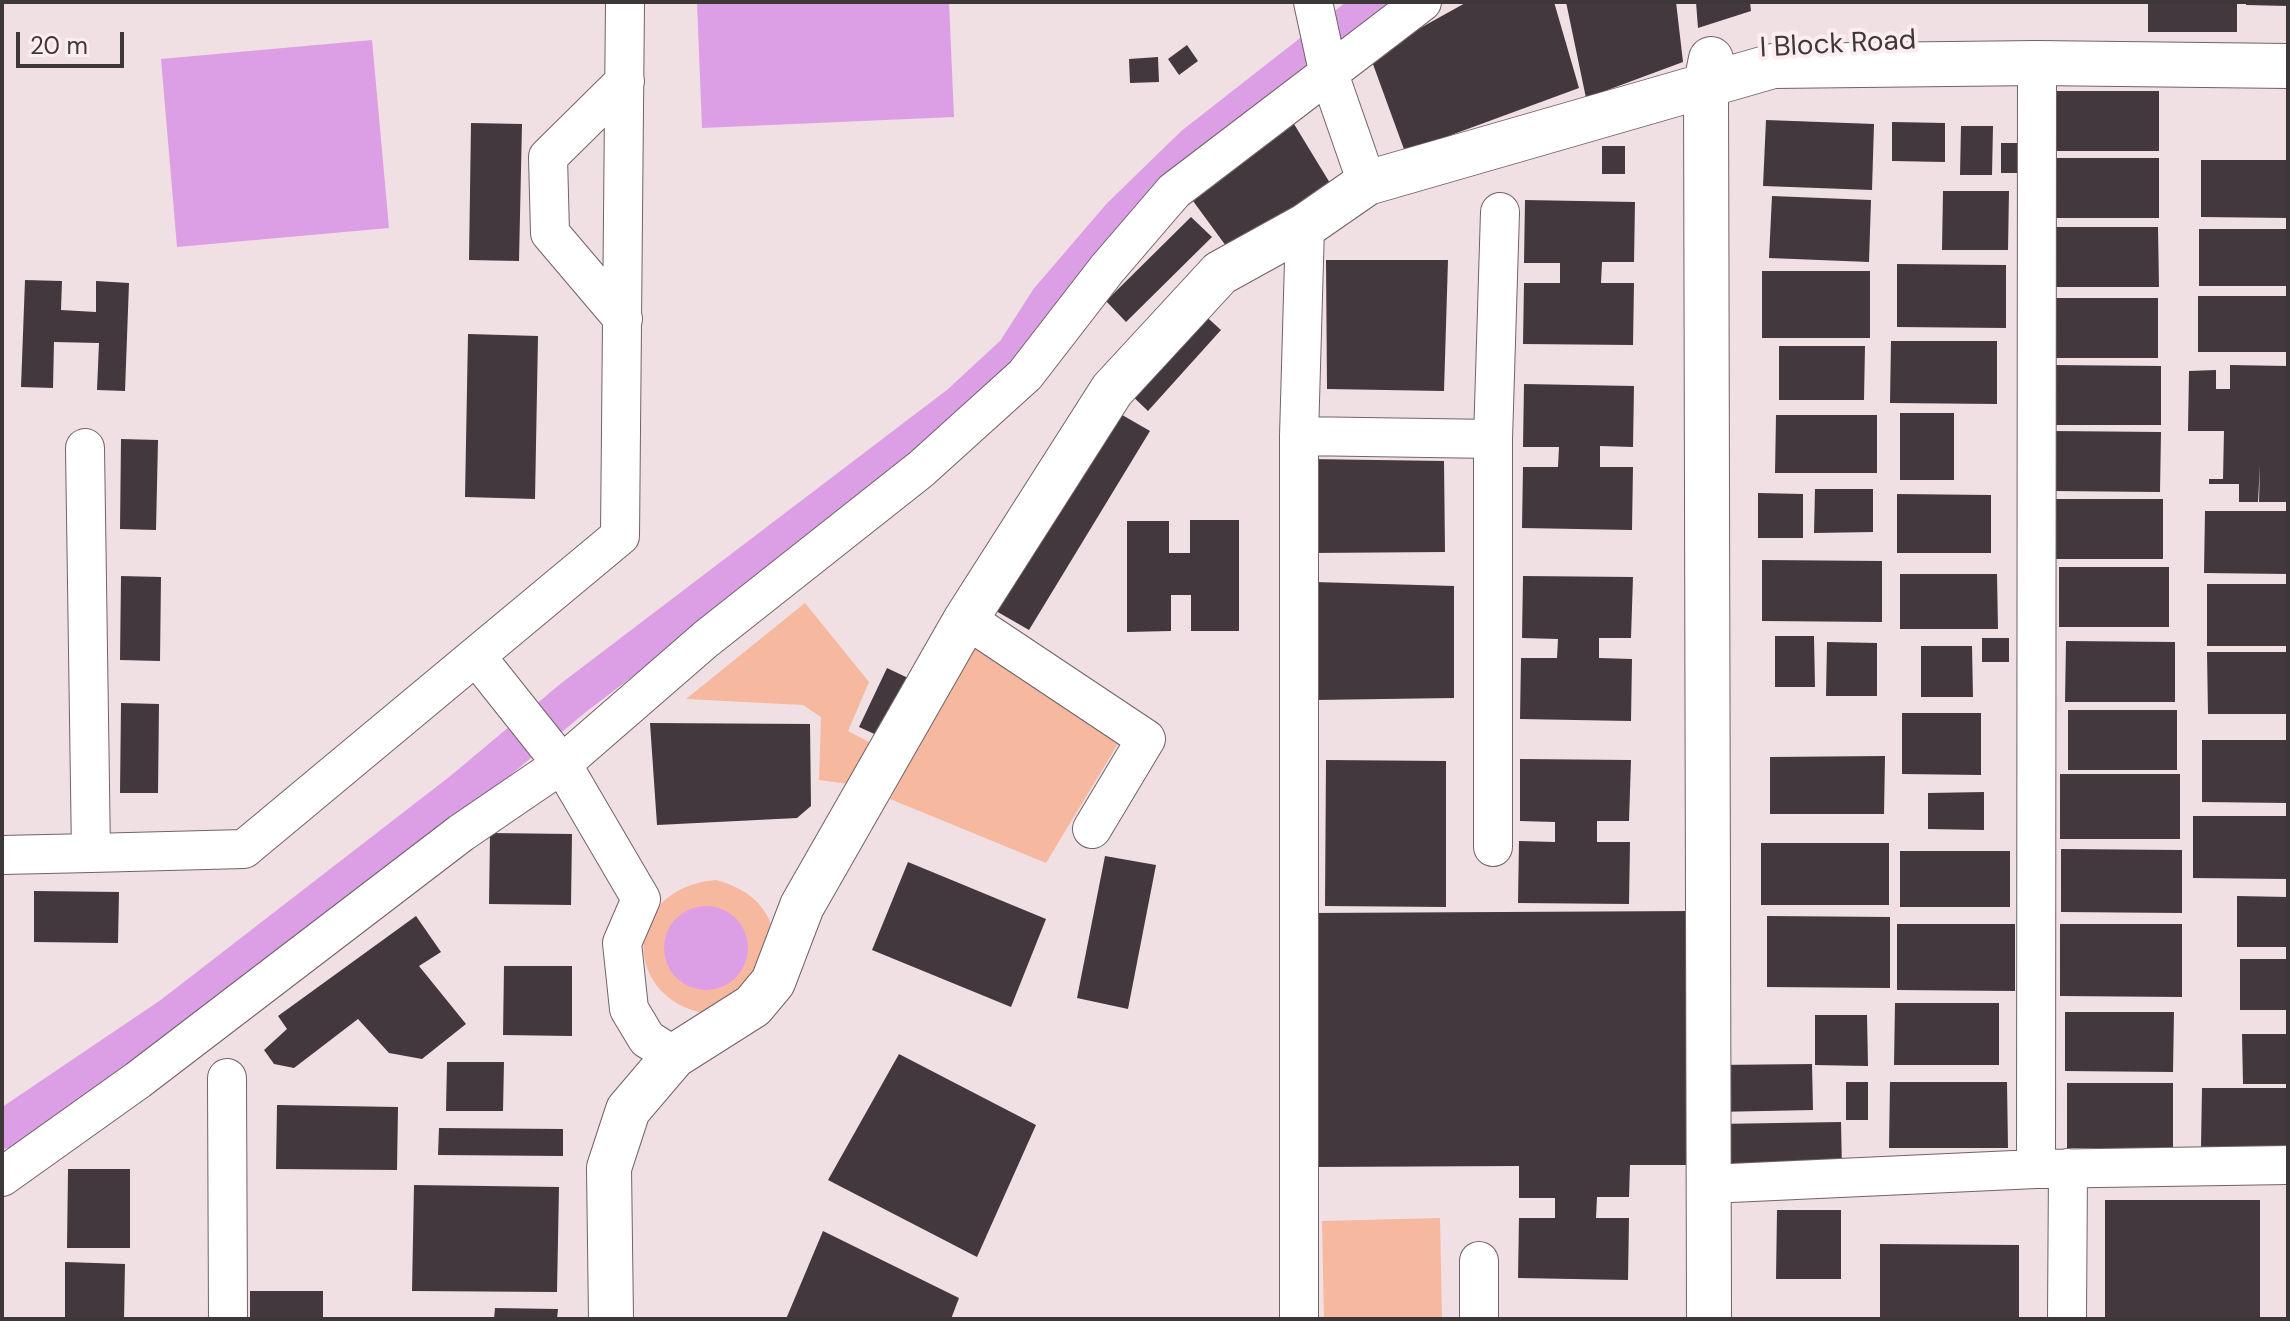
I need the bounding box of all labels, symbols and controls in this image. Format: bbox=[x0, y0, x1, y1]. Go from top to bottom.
scale bar bbox=[20, 16, 128, 66]
street label: I Block Road bbox=[1759, 24, 1917, 66]
text: 20 m bbox=[30, 30, 88, 61]

